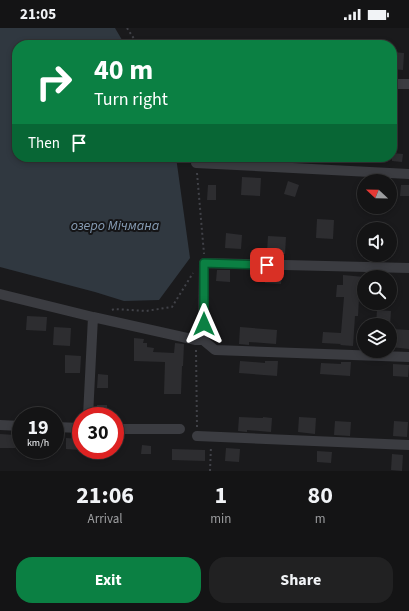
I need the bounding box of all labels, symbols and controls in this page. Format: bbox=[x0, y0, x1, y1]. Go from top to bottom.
text: 21:05 bbox=[20, 4, 56, 25]
text: 40 m bbox=[94, 50, 153, 90]
icon: right bbox=[28, 56, 80, 108]
text: Turn right bbox=[94, 87, 168, 112]
icon: arrive bbox=[68, 132, 90, 154]
text: Then bbox=[28, 133, 60, 154]
north arrow bbox=[357, 174, 397, 214]
map controls bbox=[357, 174, 397, 358]
water label: озеро Мічмана bbox=[71, 216, 160, 236]
button: sound bbox=[357, 222, 397, 262]
pin bbox=[250, 248, 284, 282]
icon: arrive bbox=[256, 254, 278, 276]
button: search bbox=[357, 270, 397, 310]
position arrow bbox=[183, 303, 225, 345]
button: layers bbox=[357, 318, 397, 358]
speed limit sign: 30 bbox=[72, 407, 124, 459]
text: 19 bbox=[27, 414, 49, 442]
text: km/h bbox=[27, 436, 49, 450]
text: 21:06 bbox=[76, 478, 134, 513]
text: 1 bbox=[214, 478, 227, 513]
text: 80 bbox=[307, 478, 333, 513]
text: Arrival bbox=[88, 510, 123, 528]
text: min bbox=[210, 510, 231, 528]
text: m bbox=[315, 510, 326, 528]
button: Exit bbox=[16, 557, 201, 603]
button: Share bbox=[209, 557, 393, 603]

